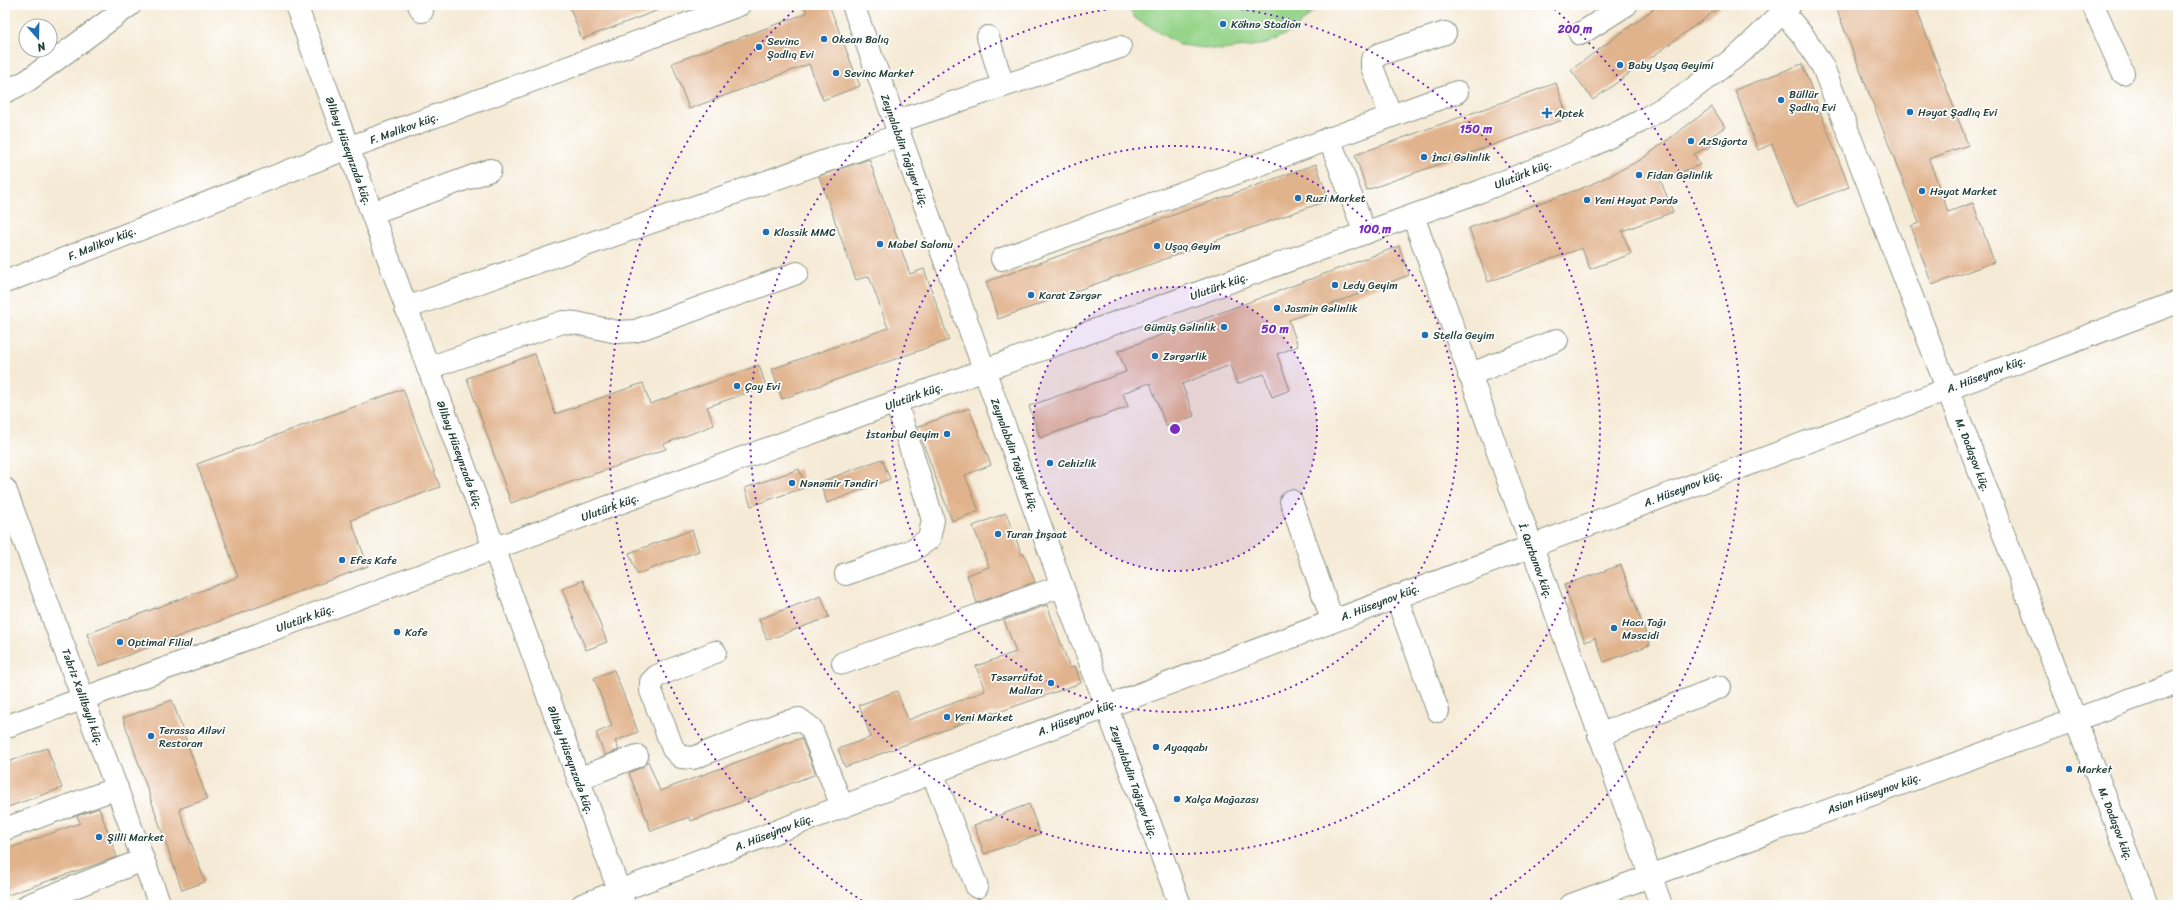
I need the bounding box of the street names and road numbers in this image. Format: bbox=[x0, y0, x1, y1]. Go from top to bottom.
street label: Zeynalabdin Tağıyev küç. bbox=[875, 91, 934, 211]
street label: Əlibəy Hüseynzadə küç. bbox=[320, 94, 377, 208]
street label: F. Məlikov küç. bbox=[367, 107, 441, 150]
street label: Ulutürk küç. bbox=[1491, 154, 1555, 195]
street label: F. Məlikov küç. bbox=[65, 221, 139, 266]
street label: Ulutürk küç. bbox=[1187, 267, 1251, 306]
street label: A. Hüseynov küç. bbox=[1943, 351, 2029, 399]
street label: Ulutürk küç. bbox=[882, 377, 946, 416]
street label: Zeynalabdin Tağıyev küç. bbox=[985, 395, 1044, 515]
street label: Əlibəy Hüseynzadə küç. bbox=[431, 398, 488, 512]
street label: M. Dadaşov küç. bbox=[1950, 416, 1995, 495]
street label: A. Hüseynov küç. bbox=[1640, 465, 1726, 513]
street label: Ulutürk küç. bbox=[578, 488, 642, 527]
street label: İ. Qurbanov küç. bbox=[1513, 520, 1558, 602]
street label: A. Hüseynov küç. bbox=[1337, 579, 1423, 627]
street label: Ulutürk küç. bbox=[273, 599, 337, 638]
street label: Təbriz Xəlilbəyli küç. bbox=[56, 646, 109, 749]
street label: A. Hüseynov küç. bbox=[1034, 694, 1120, 742]
street label: Əlibəy Hüseynzadə küç. bbox=[542, 703, 599, 817]
street label: Zeynalabdin Tağıyev küç. bbox=[1104, 722, 1163, 842]
street label: Asian Hüseynov küç. bbox=[1824, 768, 1924, 820]
street label: M. Dadaşov küç. bbox=[2093, 785, 2138, 864]
street label: A. Hüseynov küç. bbox=[731, 809, 817, 857]

